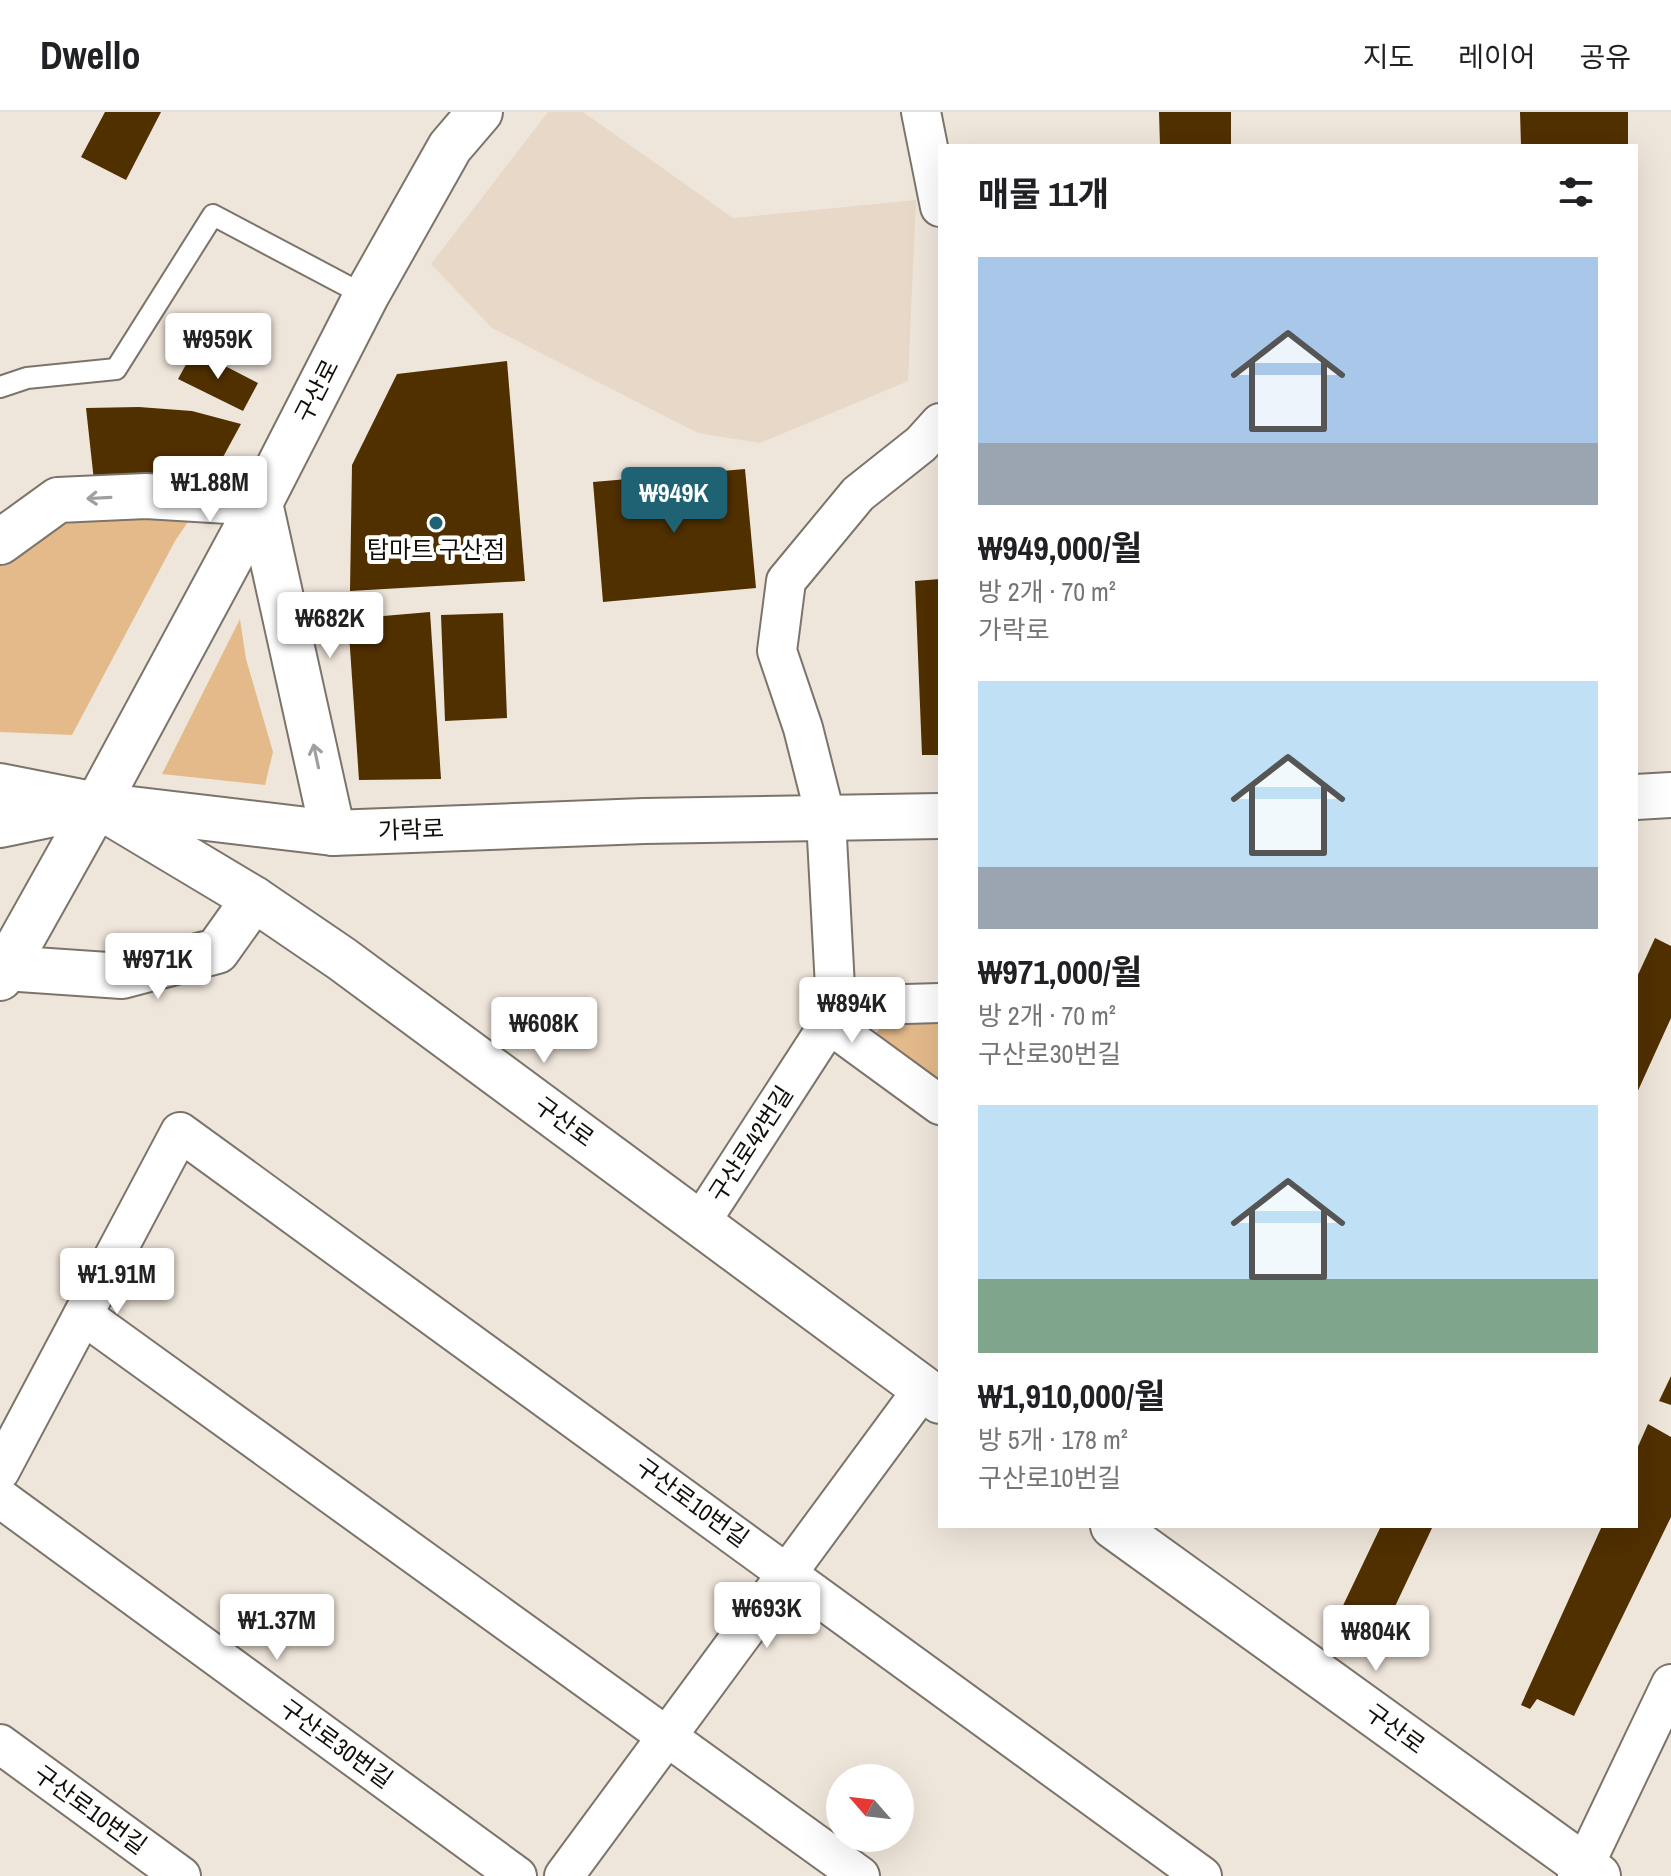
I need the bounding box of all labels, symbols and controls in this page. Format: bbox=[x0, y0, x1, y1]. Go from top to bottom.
text: Dwello bbox=[40, 30, 140, 81]
text: 지도 bbox=[1363, 38, 1414, 76]
text: 레이어 bbox=[1458, 38, 1535, 76]
text: 공유 bbox=[1579, 38, 1631, 76]
icon: filters bbox=[1554, 170, 1598, 214]
text: 매물 11개 bbox=[978, 171, 1109, 217]
icon: home bbox=[1216, 309, 1360, 453]
pin: ₩959K bbox=[162, 313, 274, 381]
text: ₩959K bbox=[183, 321, 253, 356]
street label: 구산로 bbox=[287, 354, 345, 427]
pin: ₩1.88M bbox=[145, 456, 275, 524]
text: ₩1.88M bbox=[171, 464, 249, 499]
pin: ₩949K bbox=[618, 467, 730, 535]
text: ₩949K bbox=[639, 475, 709, 510]
one-way arrow bbox=[86, 490, 113, 505]
marker: 탑마트 구산점 bbox=[427, 514, 445, 532]
text: ₩949,000/월 bbox=[978, 525, 1142, 571]
place label: 탑마트 구산점 bbox=[367, 533, 505, 565]
text: 방 2개 · 70 m² bbox=[978, 574, 1116, 609]
pin: ₩682K bbox=[274, 592, 386, 660]
text: ₩682K bbox=[295, 600, 365, 635]
text: 가락로 bbox=[978, 612, 1050, 647]
icon: home bbox=[1216, 733, 1360, 877]
one-way arrow bbox=[308, 744, 323, 770]
street label: 가락로 bbox=[377, 812, 445, 846]
pin: ₩971K bbox=[102, 933, 214, 1001]
text: ₩971K bbox=[123, 941, 193, 976]
text: ₩971,000/월 bbox=[978, 949, 1142, 995]
pin: ₩894K bbox=[796, 977, 908, 1045]
text: ₩894K bbox=[817, 985, 887, 1020]
pin: ₩608K bbox=[488, 997, 600, 1065]
text: 방 2개 · 70 m² bbox=[978, 998, 1116, 1033]
text: ₩608K bbox=[509, 1005, 579, 1040]
text: 구산로30번길 bbox=[978, 1036, 1121, 1071]
street label: 구산로42번길 bbox=[701, 1079, 800, 1208]
street label: 구산로 bbox=[528, 1089, 601, 1154]
icon: home bbox=[1216, 1157, 1360, 1301]
pin: ₩1.91M bbox=[52, 1248, 182, 1316]
text: ₩1.91M bbox=[78, 1256, 156, 1291]
text: ₩1,910,000/월 bbox=[978, 1373, 1165, 1419]
text: 방 5개 · 178 m² bbox=[978, 1422, 1128, 1457]
street label: 구산로10번길 bbox=[630, 1450, 756, 1554]
text: 구산로10번길 bbox=[978, 1460, 1121, 1495]
pin: ₩693K bbox=[711, 1582, 823, 1650]
text: ₩693K bbox=[732, 1590, 802, 1625]
pin: ₩1.37M bbox=[212, 1594, 342, 1662]
text: ₩1.37M bbox=[238, 1602, 316, 1637]
pin: ₩804K bbox=[1320, 1605, 1432, 1673]
text: ₩804K bbox=[1341, 1613, 1411, 1648]
street label: 구산로30번길 bbox=[274, 1691, 400, 1795]
street label: 구산로 bbox=[1359, 1696, 1432, 1761]
street label: 구산로10번길 bbox=[28, 1757, 154, 1861]
north arrow bbox=[826, 1764, 914, 1852]
map controls bbox=[826, 1764, 914, 1852]

